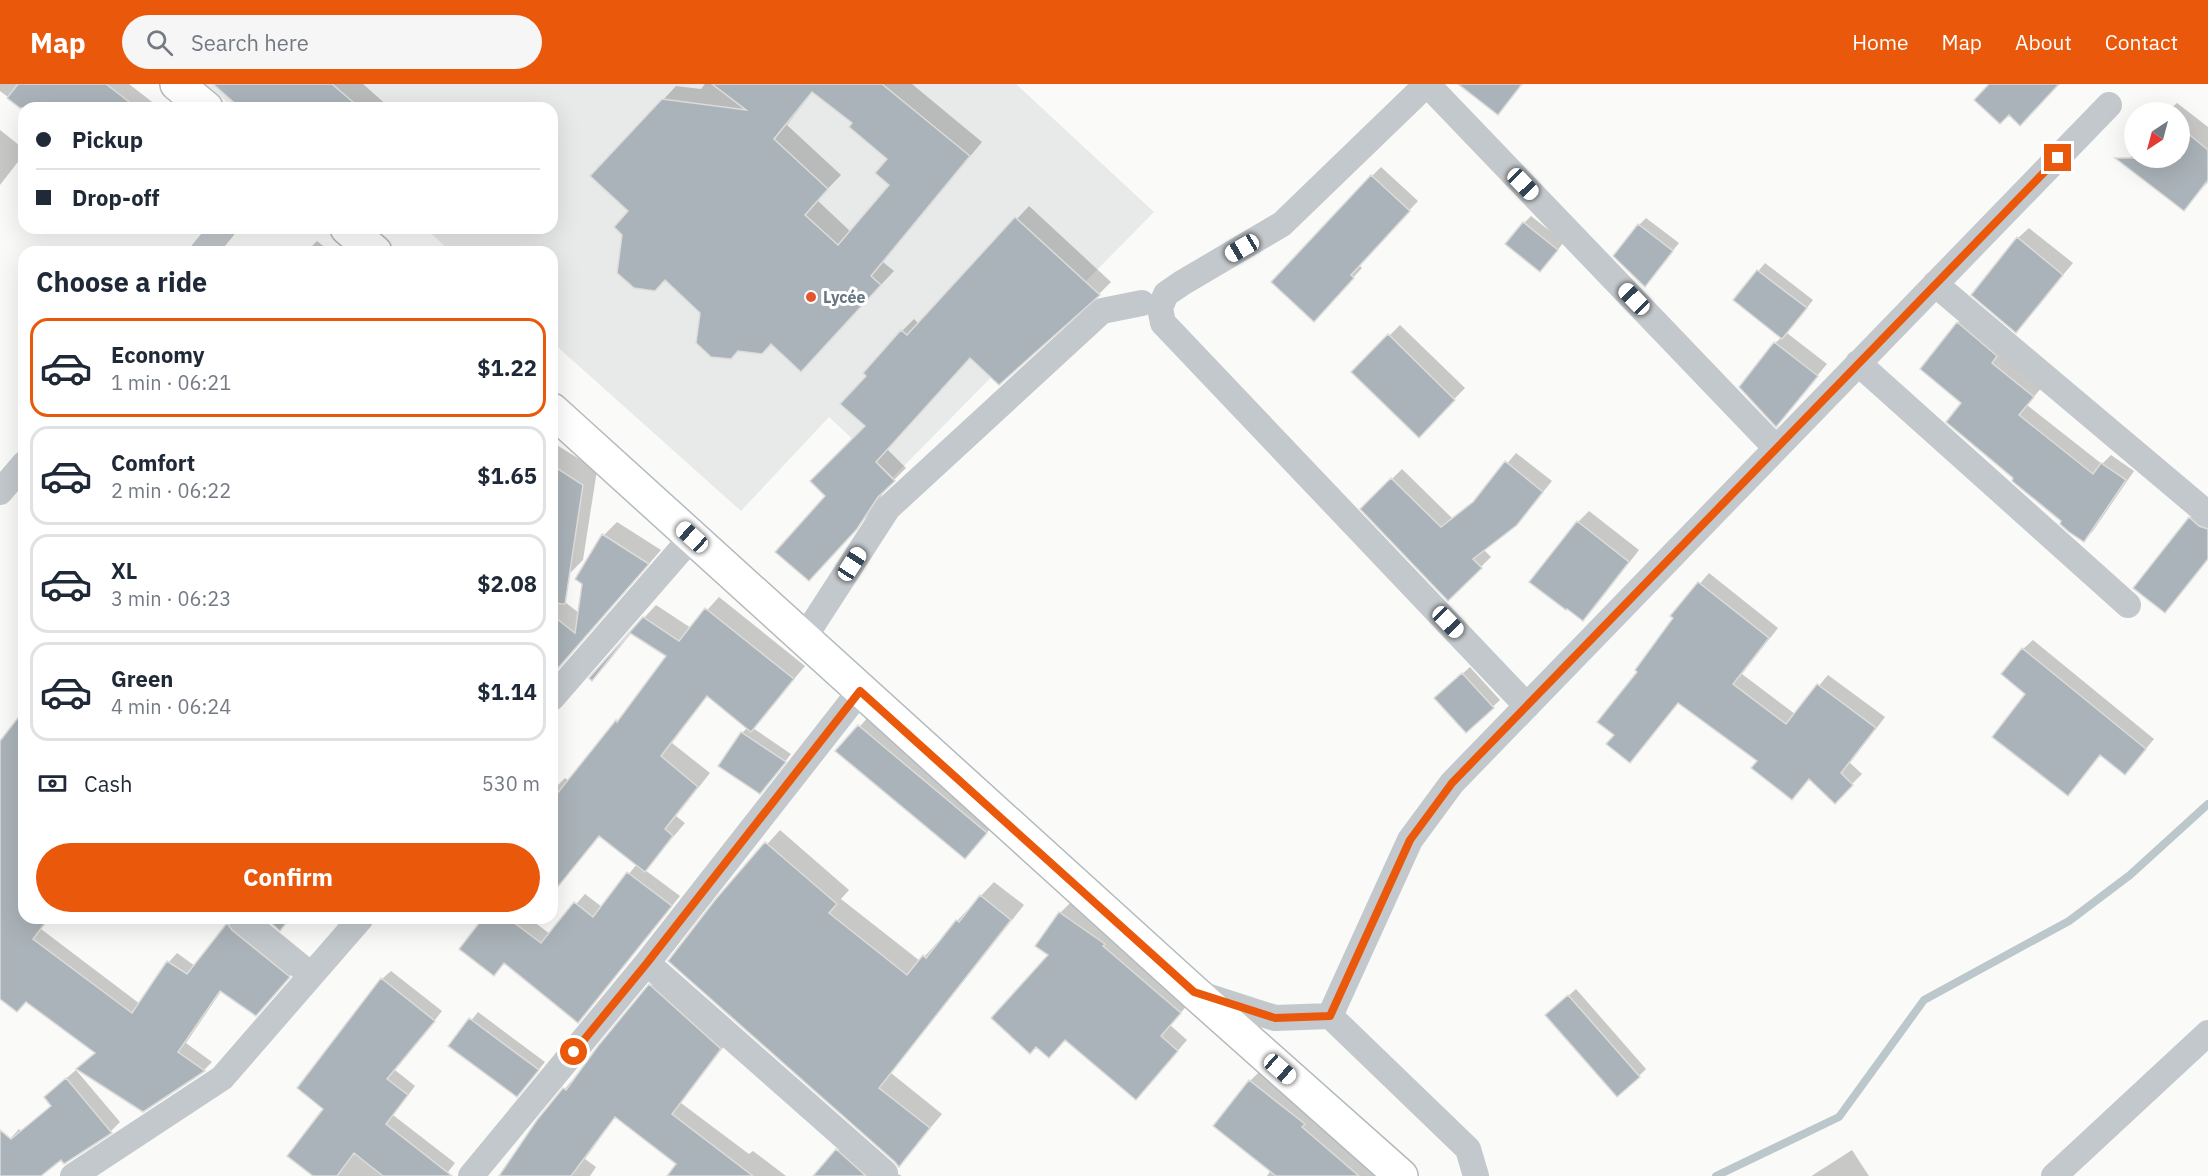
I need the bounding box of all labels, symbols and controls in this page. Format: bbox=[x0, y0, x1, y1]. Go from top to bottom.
search box bbox=[122, 15, 542, 69]
text: Map bbox=[30, 24, 86, 61]
icon: search bbox=[143, 26, 176, 59]
text: Search here bbox=[191, 28, 309, 57]
text: Home bbox=[1852, 28, 1909, 56]
text: Map bbox=[1942, 28, 1982, 56]
text: About bbox=[2015, 28, 2072, 56]
text: Contact bbox=[2105, 28, 2178, 56]
north arrow bbox=[2124, 102, 2190, 168]
map controls bbox=[2124, 102, 2190, 168]
text: Pickup bbox=[72, 125, 143, 154]
route end bbox=[2044, 144, 2071, 171]
car bbox=[1504, 165, 1542, 203]
text: Drop-off bbox=[72, 183, 159, 212]
car bbox=[1222, 231, 1262, 265]
text: Choose a ride bbox=[36, 264, 207, 299]
car bbox=[1615, 280, 1653, 318]
place label: Lycée bbox=[823, 287, 866, 307]
marker: Lycée bbox=[804, 290, 818, 304]
text: Economy bbox=[111, 340, 205, 369]
icon: car bbox=[39, 341, 93, 395]
text: $1.22 bbox=[477, 353, 537, 382]
text: 1 min · 06:21 bbox=[111, 369, 231, 396]
text: Comfort bbox=[111, 448, 195, 477]
icon: car bbox=[39, 449, 93, 503]
text: $1.65 bbox=[477, 461, 537, 490]
text: 2 min · 06:22 bbox=[111, 477, 231, 504]
car bbox=[673, 518, 711, 556]
car bbox=[835, 544, 869, 584]
text: XL bbox=[111, 556, 137, 585]
icon: car bbox=[39, 557, 93, 611]
text: $2.08 bbox=[477, 569, 537, 598]
text: 3 min · 06:23 bbox=[111, 585, 231, 612]
car bbox=[1429, 603, 1467, 641]
text: Green bbox=[111, 664, 173, 693]
icon: car bbox=[39, 665, 93, 719]
text: $1.14 bbox=[477, 677, 537, 706]
text: 4 min · 06:24 bbox=[111, 693, 231, 720]
icon: cash bbox=[36, 767, 69, 800]
text: Cash bbox=[84, 769, 133, 798]
text: 530 m bbox=[482, 770, 540, 797]
button: Confirm bbox=[36, 843, 540, 912]
route start bbox=[560, 1038, 587, 1065]
car bbox=[1261, 1050, 1299, 1088]

